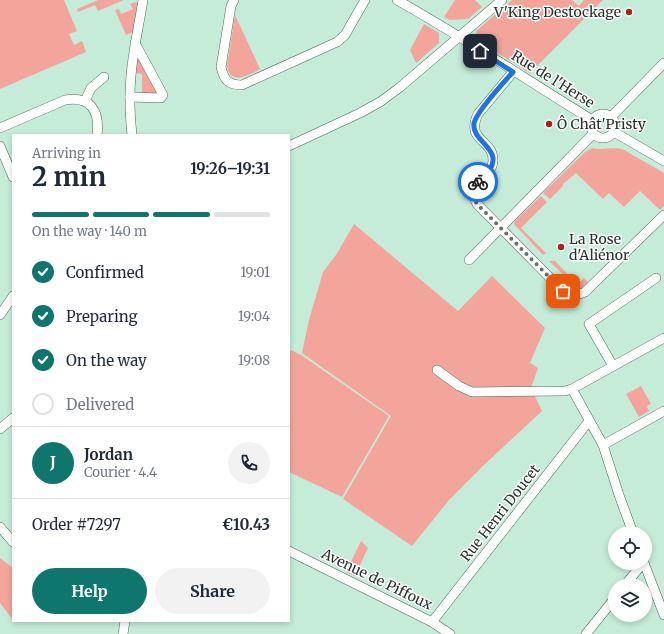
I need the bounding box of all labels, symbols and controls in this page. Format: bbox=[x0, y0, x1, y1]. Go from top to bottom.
place label: V'King Destockage bbox=[493, 3, 621, 21]
marker: V'King Destockage bbox=[624, 7, 634, 17]
pin bbox=[463, 34, 497, 68]
icon: home bbox=[469, 40, 491, 62]
street label: Rue de l'Herse bbox=[508, 46, 598, 112]
place label: Ô Chât'Pristy bbox=[557, 115, 647, 133]
marker: Ô Chât'Pristy bbox=[544, 119, 554, 129]
text: Arriving in bbox=[32, 145, 101, 162]
text: 19:26–19:31 bbox=[190, 159, 270, 178]
text: 2 min bbox=[32, 160, 106, 193]
courier bbox=[458, 162, 498, 202]
icon: bike bbox=[467, 171, 489, 193]
text: On the way · 140 m bbox=[32, 223, 147, 240]
place label: La Rose d'Aliénor bbox=[569, 230, 629, 264]
marker: La Rose d'Aliénor bbox=[556, 242, 566, 252]
icon: check bbox=[32, 261, 54, 283]
text: Confirmed bbox=[66, 263, 144, 282]
text: 19:01 bbox=[240, 264, 270, 281]
pin bbox=[546, 274, 580, 308]
icon: bag bbox=[552, 280, 574, 302]
icon: check bbox=[32, 305, 54, 327]
text: Preparing bbox=[66, 307, 138, 326]
text: 19:04 bbox=[238, 308, 270, 325]
icon: check bbox=[32, 349, 54, 371]
text: On the way bbox=[66, 351, 147, 370]
text: 19:08 bbox=[238, 352, 270, 369]
text: Delivered bbox=[66, 395, 134, 414]
button: phone bbox=[228, 442, 270, 484]
text: Jordan bbox=[84, 445, 133, 464]
text: J bbox=[50, 453, 56, 472]
street label: Rue Henri Doucet bbox=[457, 461, 544, 565]
text: Courier · 4.4 bbox=[84, 464, 157, 481]
text: Order #7297 bbox=[32, 515, 121, 534]
text: €10.43 bbox=[222, 515, 270, 534]
map controls bbox=[608, 526, 652, 622]
button: locate bbox=[608, 526, 652, 570]
street label: Avenue de Piffoux bbox=[318, 544, 436, 614]
button: Help bbox=[32, 568, 147, 614]
button: Share bbox=[155, 568, 270, 614]
button: layers bbox=[608, 578, 652, 622]

